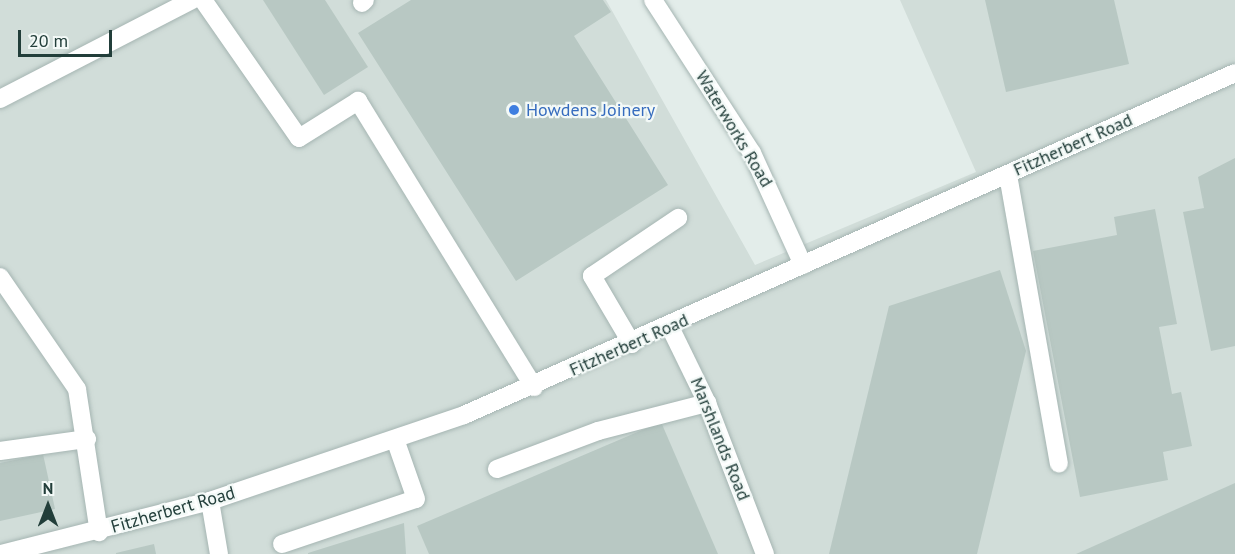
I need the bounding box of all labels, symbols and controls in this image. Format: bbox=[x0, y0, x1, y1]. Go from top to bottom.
scale bar bbox=[21, 18, 116, 56]
text: 20 m bbox=[29, 29, 68, 52]
street label: Waterworks Road bbox=[691, 67, 777, 191]
place label: Howdens Joinery bbox=[526, 99, 655, 121]
marker: Howdens Joinery bbox=[507, 103, 521, 117]
street label: Fitzherbert Road bbox=[1010, 109, 1136, 181]
street label: Fitzherbert Road bbox=[566, 309, 692, 381]
street label: Marshlands Road bbox=[685, 374, 755, 504]
north arrow bbox=[18, 476, 78, 536]
text: N bbox=[43, 478, 53, 498]
street label: Fitzherbert Road bbox=[109, 482, 237, 538]

